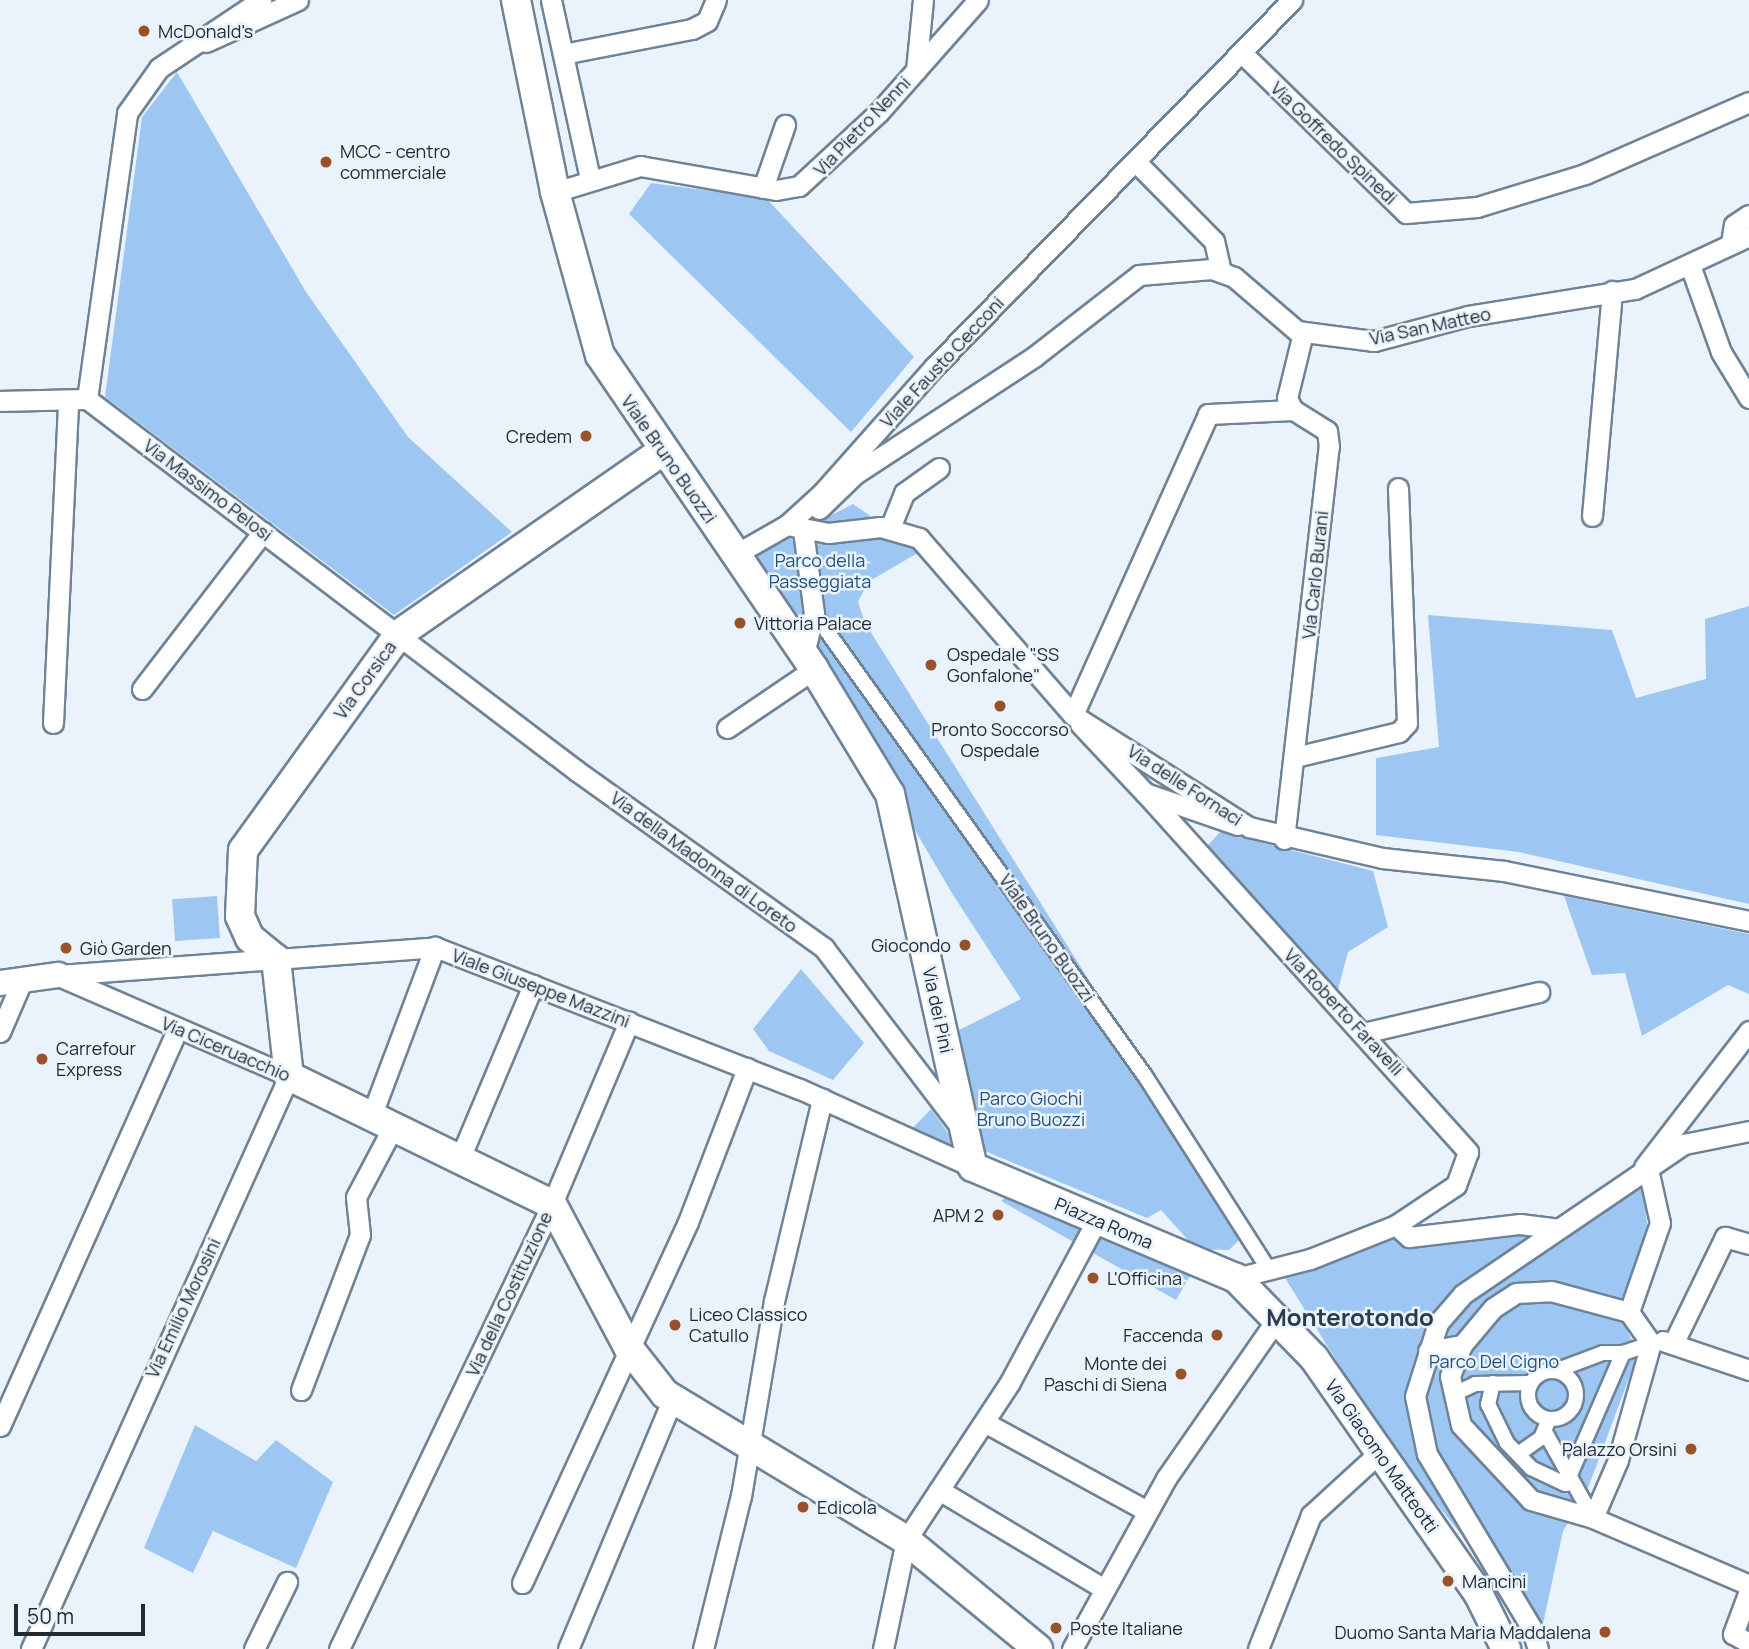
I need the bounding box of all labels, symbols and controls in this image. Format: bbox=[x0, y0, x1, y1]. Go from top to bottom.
place label: McDonald's bbox=[158, 20, 253, 42]
marker: McDonald's bbox=[136, 23, 152, 39]
street label: Via Pietro Nenni bbox=[809, 72, 915, 180]
street label: Via Goffredo Spinedi bbox=[1266, 77, 1402, 209]
place label: MCC - centro commerciale bbox=[340, 141, 450, 184]
marker: MCC - centro commerciale bbox=[318, 154, 334, 170]
street label: Viale Fausto Cecconi bbox=[876, 292, 1008, 432]
street label: Via San Matteo bbox=[1367, 303, 1493, 349]
street label: Viale Bruno Buozzi bbox=[617, 391, 721, 527]
place label: Credem bbox=[506, 425, 572, 447]
marker: Credem bbox=[578, 428, 594, 444]
street label: Via Massimo Pelosi bbox=[139, 435, 277, 545]
street label: Via Carlo Burani bbox=[1298, 510, 1332, 640]
park label: Parco della Passeggiata bbox=[769, 550, 871, 592]
place label: Vittoria Palace bbox=[754, 612, 872, 634]
marker: Vittoria Palace bbox=[732, 615, 748, 631]
street label: Via Corsica bbox=[329, 637, 401, 723]
place label: Ospedale "SS Gonfalone" bbox=[947, 644, 1059, 686]
marker: Ospedale "SS Gonfalone" bbox=[921, 655, 941, 675]
marker: Pronto Soccorso Ospedale bbox=[990, 696, 1010, 716]
place label: Pronto Soccorso Ospedale bbox=[931, 719, 1069, 762]
street label: Via delle Fornaci bbox=[1124, 740, 1246, 830]
street label: Via della Madonna di Loreto bbox=[606, 787, 802, 937]
street label: Viale Bruno Buozzi bbox=[995, 870, 1099, 1006]
place label: Giocondo bbox=[871, 934, 951, 956]
place label: Giò Garden bbox=[80, 937, 172, 959]
marker: Giocondo bbox=[957, 937, 973, 953]
marker: Giò Garden bbox=[58, 940, 74, 956]
street label: Viale Giuseppe Mazzini bbox=[449, 944, 633, 1032]
street label: Via Roberto Faravelli bbox=[1280, 944, 1408, 1080]
street label: Via dei Pini bbox=[918, 965, 958, 1055]
street label: Via Ciceruacchio bbox=[158, 1012, 294, 1086]
place label: Carrefour Express bbox=[56, 1038, 136, 1080]
marker: Carrefour Express bbox=[34, 1051, 50, 1067]
park label: Parco Giochi Bruno Buozzi bbox=[977, 1088, 1085, 1130]
street label: Piazza Roma bbox=[1052, 1193, 1156, 1253]
place label: APM 2 bbox=[933, 1204, 984, 1226]
marker: APM 2 bbox=[990, 1207, 1006, 1223]
street label: Via della Costituzione bbox=[461, 1208, 557, 1380]
street label: Via Emilio Morosini bbox=[141, 1235, 225, 1381]
place label: L'Officina bbox=[1107, 1267, 1182, 1289]
marker: L'Officina bbox=[1085, 1270, 1101, 1286]
district label: Monterotondo bbox=[1266, 1303, 1434, 1331]
place label: Liceo Classico Catullo bbox=[689, 1304, 807, 1346]
marker: Liceo Classico Catullo bbox=[667, 1317, 683, 1333]
place label: Faccenda bbox=[1123, 1324, 1203, 1346]
marker: Faccenda bbox=[1209, 1327, 1225, 1343]
park label: Parco Del Cigno bbox=[1429, 1350, 1559, 1372]
place label: Monte dei Paschi di Siena bbox=[1044, 1353, 1167, 1396]
marker: Monte dei Paschi di Siena bbox=[1173, 1366, 1189, 1382]
street label: Via Giacomo Matteotti bbox=[1321, 1375, 1443, 1537]
place label: Palazzo Orsini bbox=[1562, 1438, 1677, 1460]
marker: Palazzo Orsini bbox=[1683, 1441, 1699, 1457]
place label: Edicola bbox=[817, 1496, 877, 1518]
marker: Edicola bbox=[795, 1499, 811, 1515]
place label: Mancini bbox=[1462, 1570, 1527, 1592]
marker: Mancini bbox=[1440, 1573, 1456, 1589]
scale bar bbox=[18, 1590, 149, 1634]
text: 50 m bbox=[27, 1602, 74, 1630]
place label: Poste Italiane bbox=[1070, 1617, 1183, 1639]
marker: Poste Italiane bbox=[1048, 1620, 1064, 1636]
place label: Duomo Santa Maria Maddalena bbox=[1335, 1621, 1591, 1643]
marker: Duomo Santa Maria Maddalena bbox=[1597, 1624, 1613, 1640]

